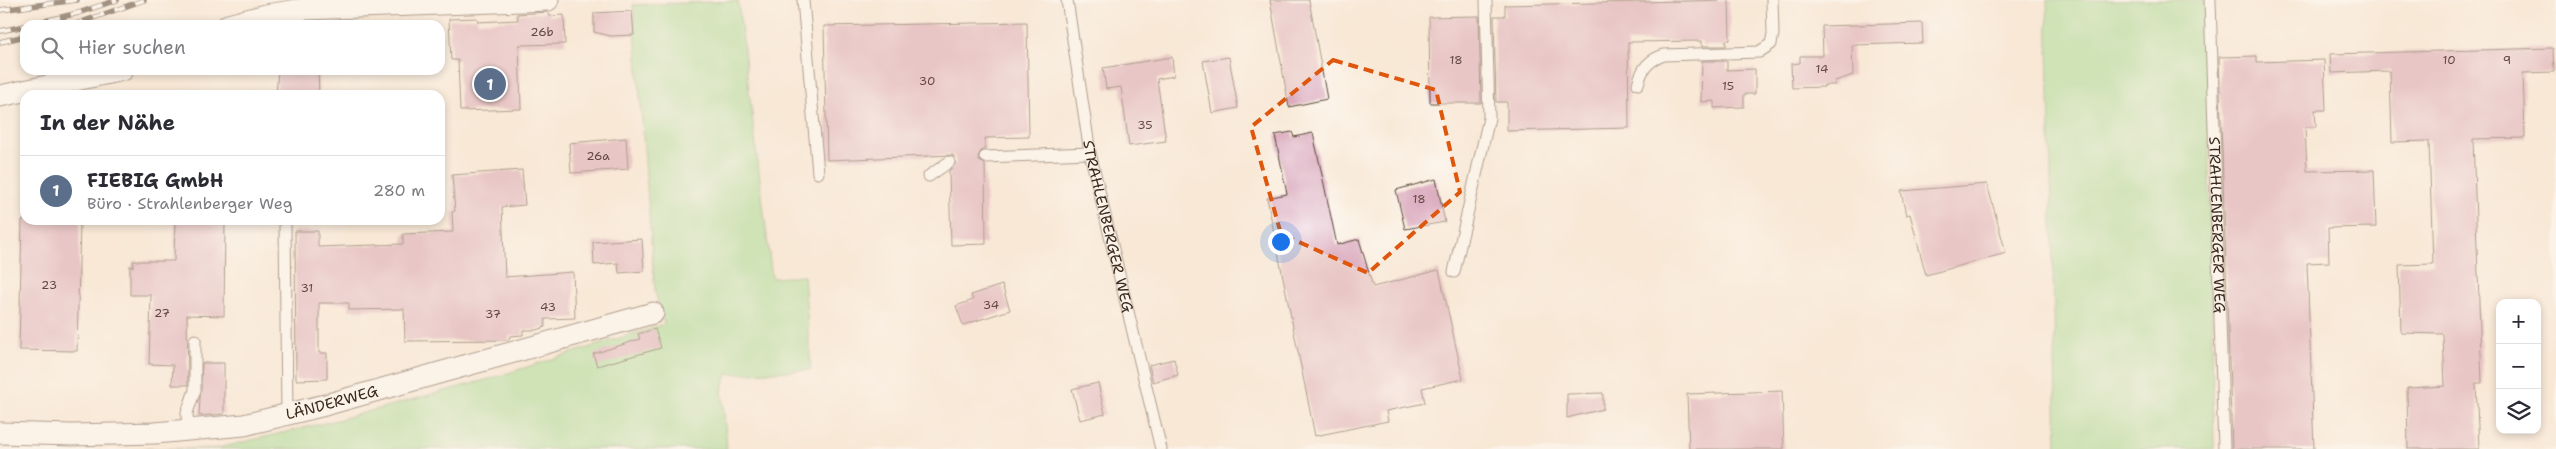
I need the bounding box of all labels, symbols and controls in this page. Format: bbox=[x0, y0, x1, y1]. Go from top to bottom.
search box bbox=[20, 20, 445, 75]
house number: 26b bbox=[530, 24, 554, 40]
icon: search bbox=[38, 34, 66, 62]
text: Hier suchen bbox=[78, 35, 186, 60]
house number: 18 bbox=[1449, 52, 1463, 68]
house number: 10 bbox=[2442, 52, 2456, 68]
house number: 9 bbox=[2503, 52, 2511, 68]
house number: 14 bbox=[1816, 61, 1828, 77]
pin: 1 bbox=[474, 65, 506, 103]
house number: 30 bbox=[919, 73, 935, 89]
house number: 15 bbox=[1722, 78, 1734, 94]
text: In der Nähe bbox=[40, 109, 175, 137]
house number: 35 bbox=[1137, 117, 1153, 133]
street label: STRAHLENBERGER WEG bbox=[2204, 136, 2230, 313]
street label: STRAHLENBERGER WEG bbox=[1078, 139, 1138, 314]
house number: 26a bbox=[586, 148, 610, 164]
text: FIEBIG GmbH bbox=[87, 168, 223, 193]
text: 1 bbox=[52, 180, 60, 201]
text: 280 m bbox=[373, 180, 425, 201]
house number: 18 bbox=[1412, 191, 1426, 207]
text: Büro · Strahlenberger Weg bbox=[87, 193, 293, 214]
your location bbox=[1268, 229, 1294, 255]
house number: 23 bbox=[41, 277, 57, 293]
house number: 31 bbox=[301, 280, 313, 296]
house number: 34 bbox=[983, 297, 999, 313]
house number: 43 bbox=[540, 299, 556, 315]
map controls bbox=[2496, 299, 2541, 434]
button: + bbox=[2496, 299, 2541, 344]
house number: 27 bbox=[154, 305, 170, 321]
house number: 37 bbox=[485, 306, 501, 322]
button: − bbox=[2496, 344, 2541, 389]
street label: LÄNDERWEG bbox=[284, 381, 380, 424]
button: layers bbox=[2496, 389, 2541, 434]

